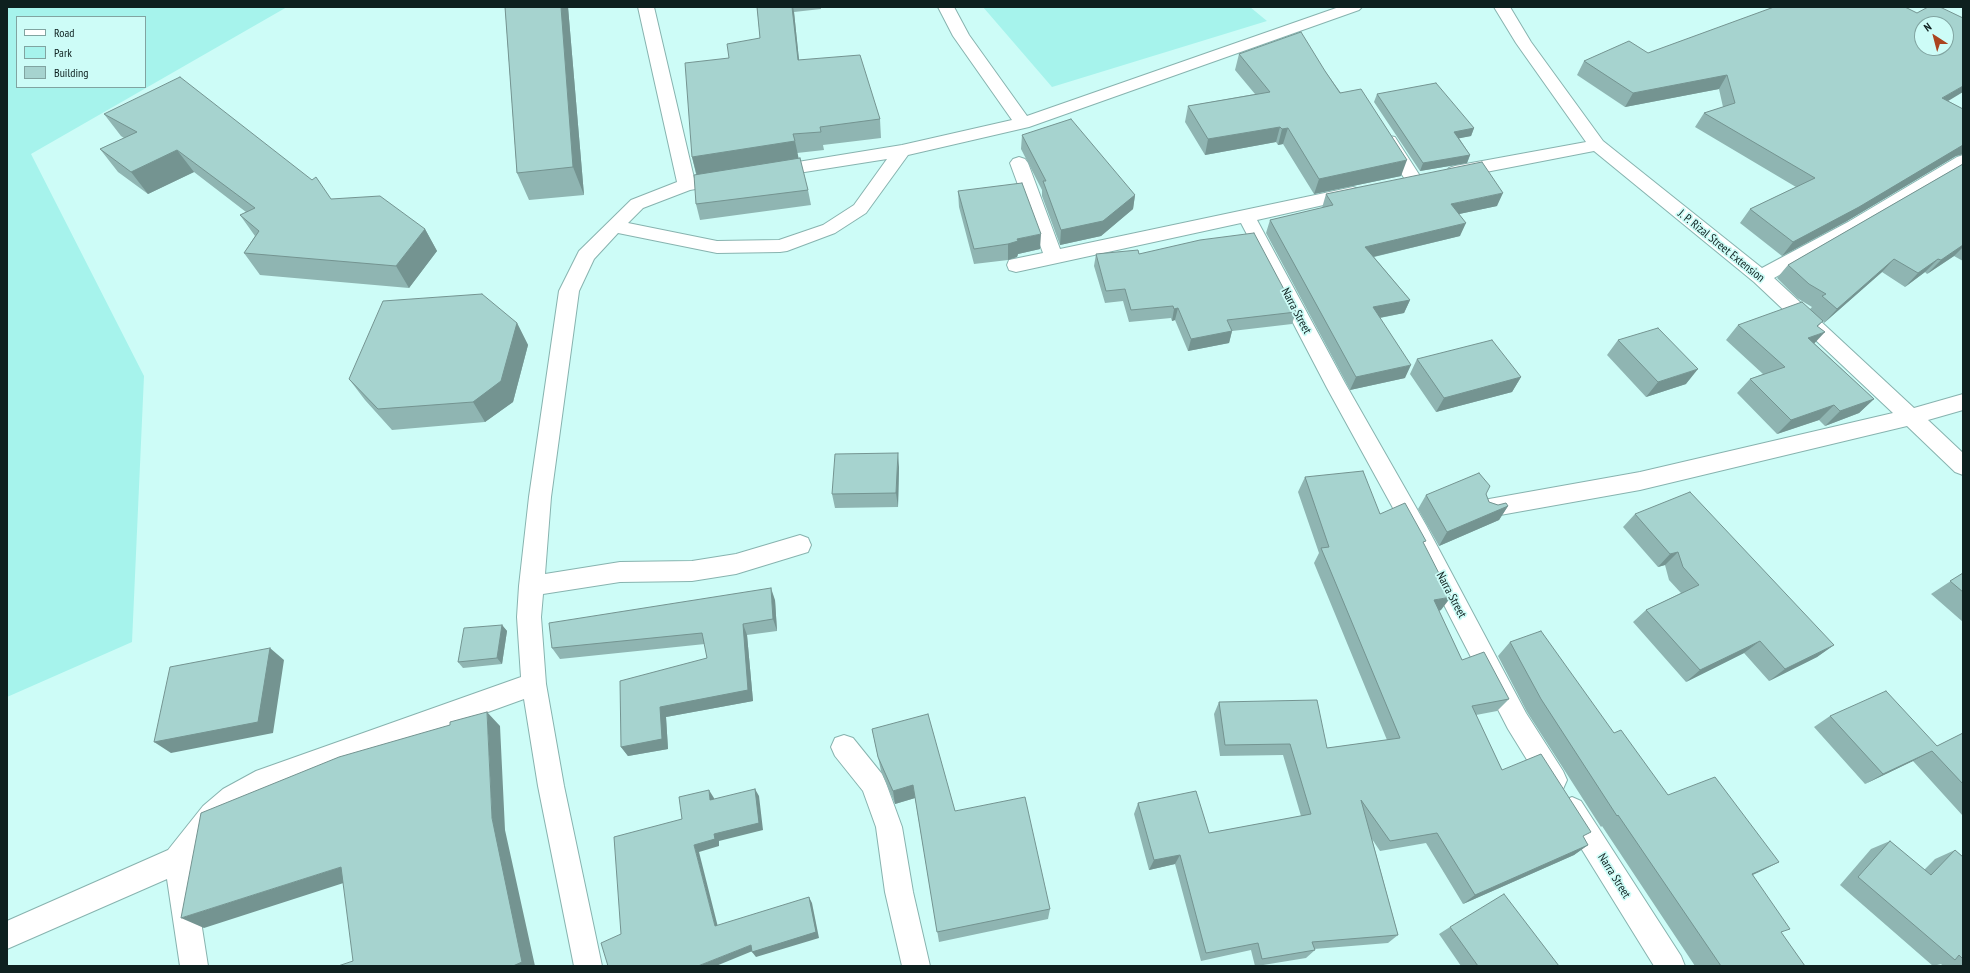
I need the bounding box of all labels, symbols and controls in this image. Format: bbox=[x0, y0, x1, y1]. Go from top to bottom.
legend bbox=[16, 16, 146, 88]
north arrow bbox=[1914, 16, 1954, 56]
text: N bbox=[1921, 20, 1934, 35]
text: Road bbox=[54, 25, 74, 40]
text: Park bbox=[54, 45, 72, 60]
text: Building bbox=[54, 65, 89, 80]
street label: J. P. Rizal Street Extension bbox=[1675, 207, 1767, 285]
street label: Narra Street bbox=[1278, 286, 1314, 336]
street label: Narra Street bbox=[1433, 570, 1469, 620]
street label: Narra Street bbox=[1595, 851, 1633, 901]

